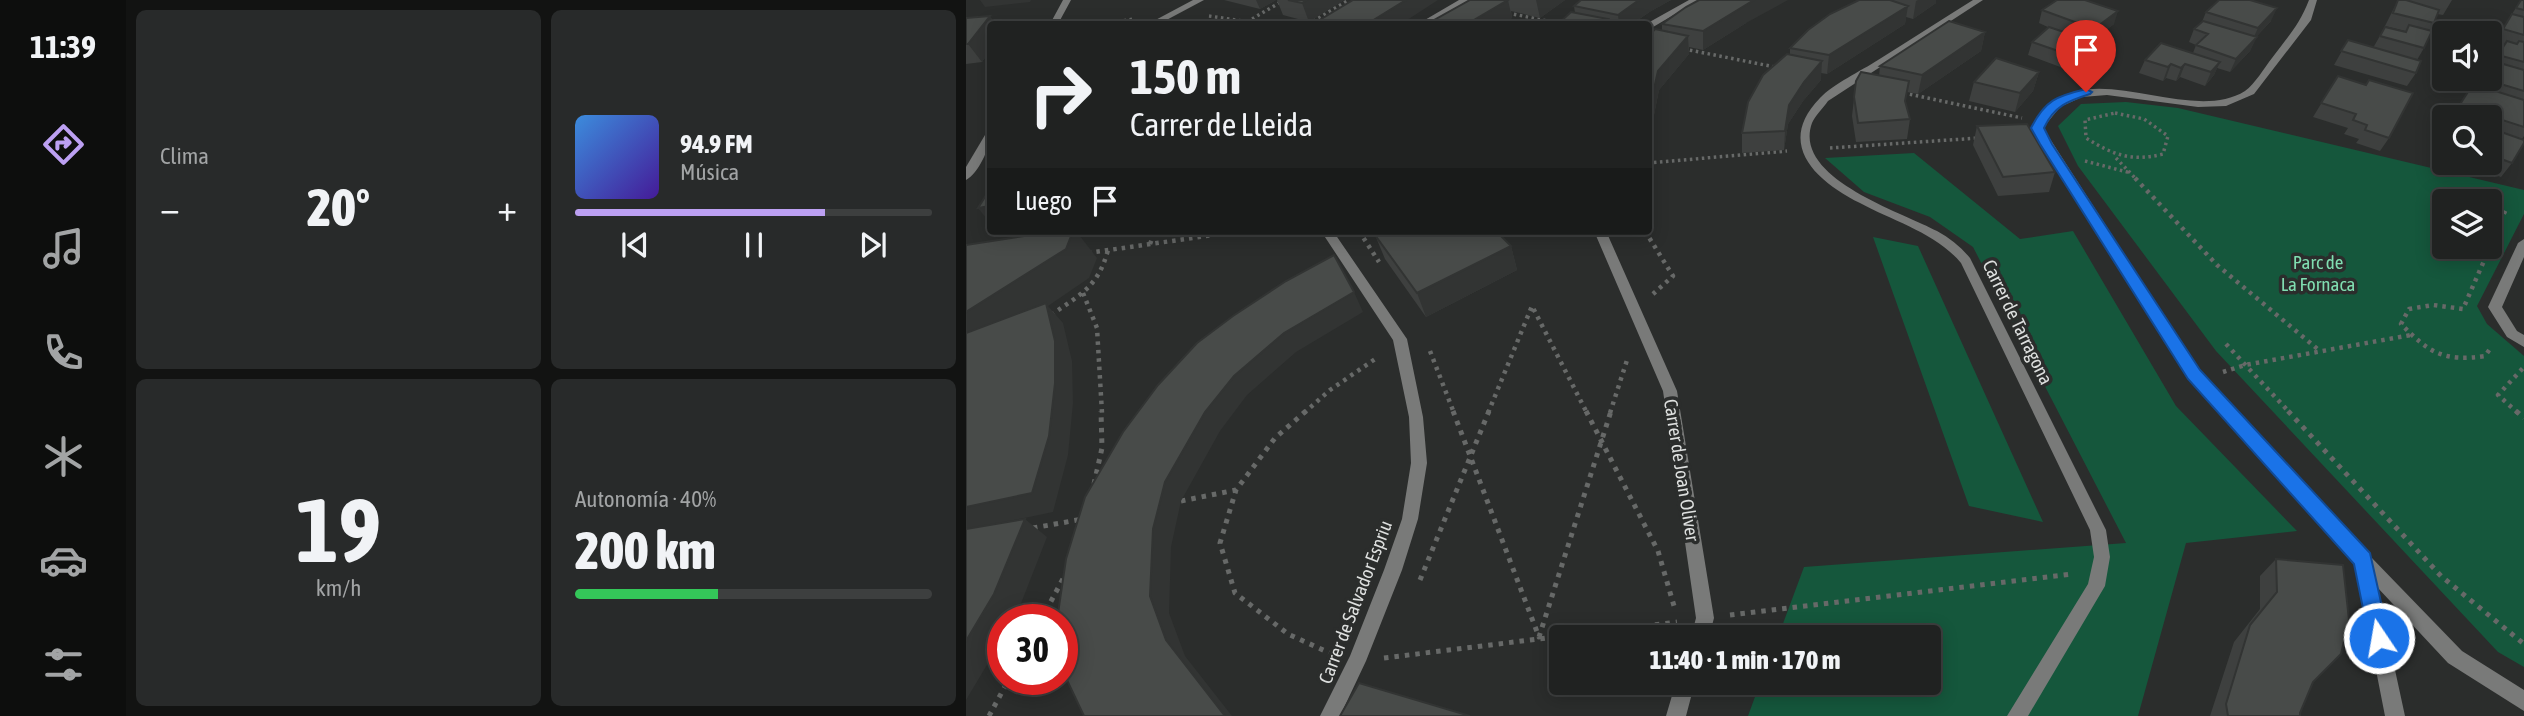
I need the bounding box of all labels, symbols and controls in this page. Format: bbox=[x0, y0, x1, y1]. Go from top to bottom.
pin bbox=[2056, 20, 2116, 92]
map controls bbox=[2432, 21, 2502, 259]
button: sound bbox=[2432, 21, 2502, 91]
text: 11:39 bbox=[30, 28, 96, 65]
icon: arrive bbox=[2067, 31, 2105, 69]
text: 150 m bbox=[1130, 48, 1241, 104]
icon: right bbox=[1015, 49, 1106, 140]
button: search bbox=[2432, 105, 2502, 175]
text: Carrer de Lleida bbox=[1130, 106, 1313, 143]
icon: directions bbox=[39, 120, 88, 169]
text: 94.9 FM bbox=[680, 129, 753, 159]
text: Clima bbox=[160, 143, 209, 169]
text: Música bbox=[680, 159, 739, 185]
text: 20° bbox=[307, 177, 370, 237]
icon: arrive bbox=[1086, 182, 1124, 220]
text: − bbox=[160, 186, 180, 229]
text: + bbox=[497, 186, 517, 229]
text: Luego bbox=[1015, 186, 1072, 216]
button: layers bbox=[2432, 189, 2502, 259]
icon: music bbox=[39, 224, 88, 273]
icon: previous bbox=[616, 226, 654, 264]
icon: pause bbox=[735, 226, 773, 264]
icon: next bbox=[854, 226, 892, 264]
park label: Parc de La Fornaca bbox=[2281, 251, 2355, 295]
street label: Carrer de Tarragona bbox=[1978, 256, 2058, 388]
icon: phone bbox=[39, 328, 88, 377]
street label: Carrer de Joan Oliver bbox=[1660, 397, 1704, 543]
icon: climate bbox=[39, 432, 88, 481]
text: 19 bbox=[296, 477, 381, 581]
text: Autonomía · 40% bbox=[575, 486, 716, 512]
street label: Carrer de Salvador Espriu bbox=[1314, 517, 1396, 687]
text: 200 km bbox=[575, 520, 716, 580]
icon: car bbox=[39, 536, 88, 585]
text: km/h bbox=[316, 575, 361, 601]
position arrow bbox=[2342, 601, 2416, 675]
speed limit sign: 30 bbox=[987, 604, 1078, 695]
icon: filters bbox=[39, 640, 88, 689]
text: 11:40 · 1 min · 170 m bbox=[1650, 645, 1840, 675]

